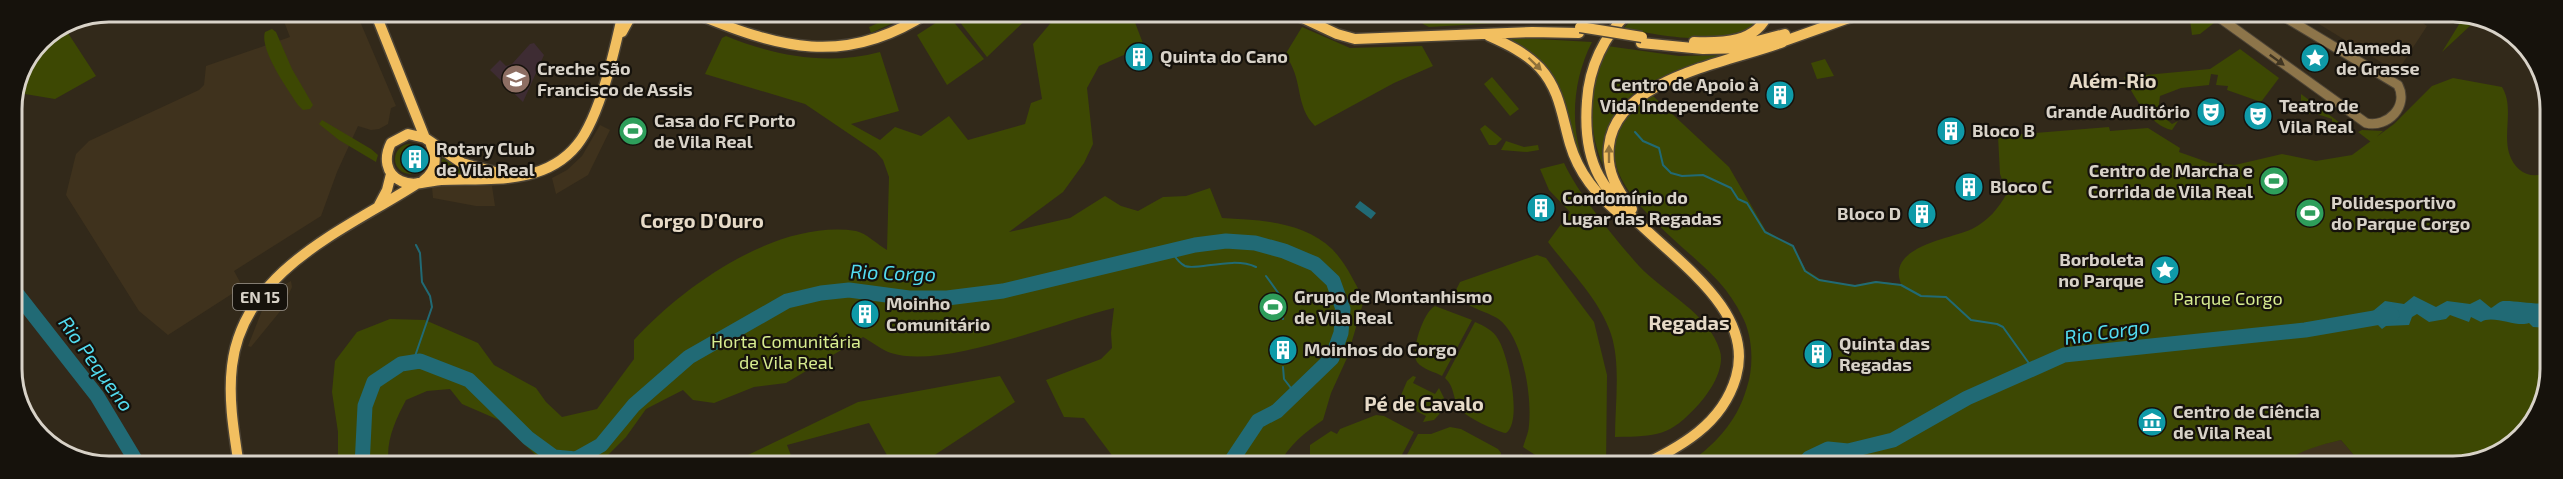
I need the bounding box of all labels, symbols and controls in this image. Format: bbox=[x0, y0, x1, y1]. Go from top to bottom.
place label: Alameda de Grasse bbox=[2336, 36, 2420, 79]
building icon: Quinta do Cano bbox=[1123, 41, 1155, 73]
place icon: Alameda de Grasse bbox=[2299, 42, 2331, 74]
place label: Quinta do Cano bbox=[1160, 45, 1288, 67]
one-way arrow bbox=[2269, 54, 2285, 66]
place label: Creche São Francisco de Assis bbox=[537, 57, 692, 100]
one-way arrow bbox=[1528, 57, 1543, 71]
school or university icon: Creche São Francisco de Assis bbox=[500, 63, 532, 95]
district label: Além-Rio bbox=[2069, 68, 2157, 92]
place label: Centro de Apoio à Vida Independente bbox=[1600, 73, 1759, 116]
building icon: Centro de Apoio à Vida Independente bbox=[1764, 79, 1796, 111]
place label: Teatro de Vila Real bbox=[2279, 94, 2359, 137]
theatre icon: Grande Auditório bbox=[2195, 96, 2227, 128]
place label: Grande Auditório bbox=[2046, 100, 2190, 122]
theatre icon: Teatro de Vila Real bbox=[2242, 100, 2274, 132]
place label: Casa do FC Porto de Vila Real bbox=[654, 109, 796, 152]
sports icon: Casa do FC Porto de Vila Real bbox=[617, 115, 649, 147]
building icon: Bloco B bbox=[1935, 115, 1967, 147]
place label: Bloco B bbox=[1972, 119, 2035, 141]
place label: Rotary Club de Vila Real bbox=[436, 137, 535, 180]
building icon: Rotary Club de Vila Real bbox=[399, 143, 431, 175]
one-way arrow bbox=[1604, 145, 1614, 164]
place label: Centro de Marcha e Corrida de Vila Real bbox=[2088, 159, 2253, 202]
sports icon: Centro de Marcha e Corrida de Vila Real bbox=[2258, 165, 2290, 197]
building icon: Bloco C bbox=[1953, 171, 1985, 203]
place label: Bloco C bbox=[1990, 175, 2053, 197]
place label: Condomínio do Lugar das Regadas bbox=[1562, 186, 1722, 229]
place label: Polidesportivo do Parque Corgo bbox=[2331, 191, 2470, 234]
building icon: Condomínio do Lugar das Regadas bbox=[1525, 192, 1557, 224]
sports icon: Polidesportivo do Parque Corgo bbox=[2294, 197, 2326, 229]
building icon: Bloco D bbox=[1906, 198, 1938, 230]
place label: Bloco D bbox=[1837, 202, 1901, 224]
district label: Corgo D'Ouro bbox=[640, 208, 764, 232]
place label: Borboleta no Parque bbox=[2058, 248, 2144, 291]
place icon: Borboleta no Parque bbox=[2149, 254, 2181, 286]
water label: Rio Corgo bbox=[850, 259, 936, 285]
road number: EN 15 bbox=[233, 284, 287, 310]
place label: Grupo de Montanhismo de Vila Real bbox=[1294, 285, 1492, 328]
park label: Parque Corgo bbox=[2173, 287, 2283, 309]
sports icon: Grupo de Montanhismo de Vila Real bbox=[1257, 291, 1289, 323]
place label: Moinho Comunitário bbox=[886, 292, 990, 335]
building icon: Moinho Comunitário bbox=[849, 298, 881, 330]
district label: Regadas bbox=[1649, 310, 1730, 334]
water label: Rio Pequeno bbox=[54, 311, 139, 416]
water label: Rio Corgo bbox=[2063, 313, 2151, 349]
park label: Horta Comunitária de Vila Real bbox=[711, 330, 861, 373]
place label: Quinta das Regadas bbox=[1839, 332, 1930, 375]
building icon: Moinhos do Corgo bbox=[1267, 334, 1299, 366]
place label: Moinhos do Corgo bbox=[1304, 338, 1457, 360]
building icon: Quinta das Regadas bbox=[1802, 338, 1834, 370]
district label: Pé de Cavalo bbox=[1364, 391, 1484, 415]
place label: Centro de Ciência de Vila Real bbox=[2173, 400, 2320, 443]
museum icon: Centro de Ciência de Vila Real bbox=[2136, 406, 2168, 438]

